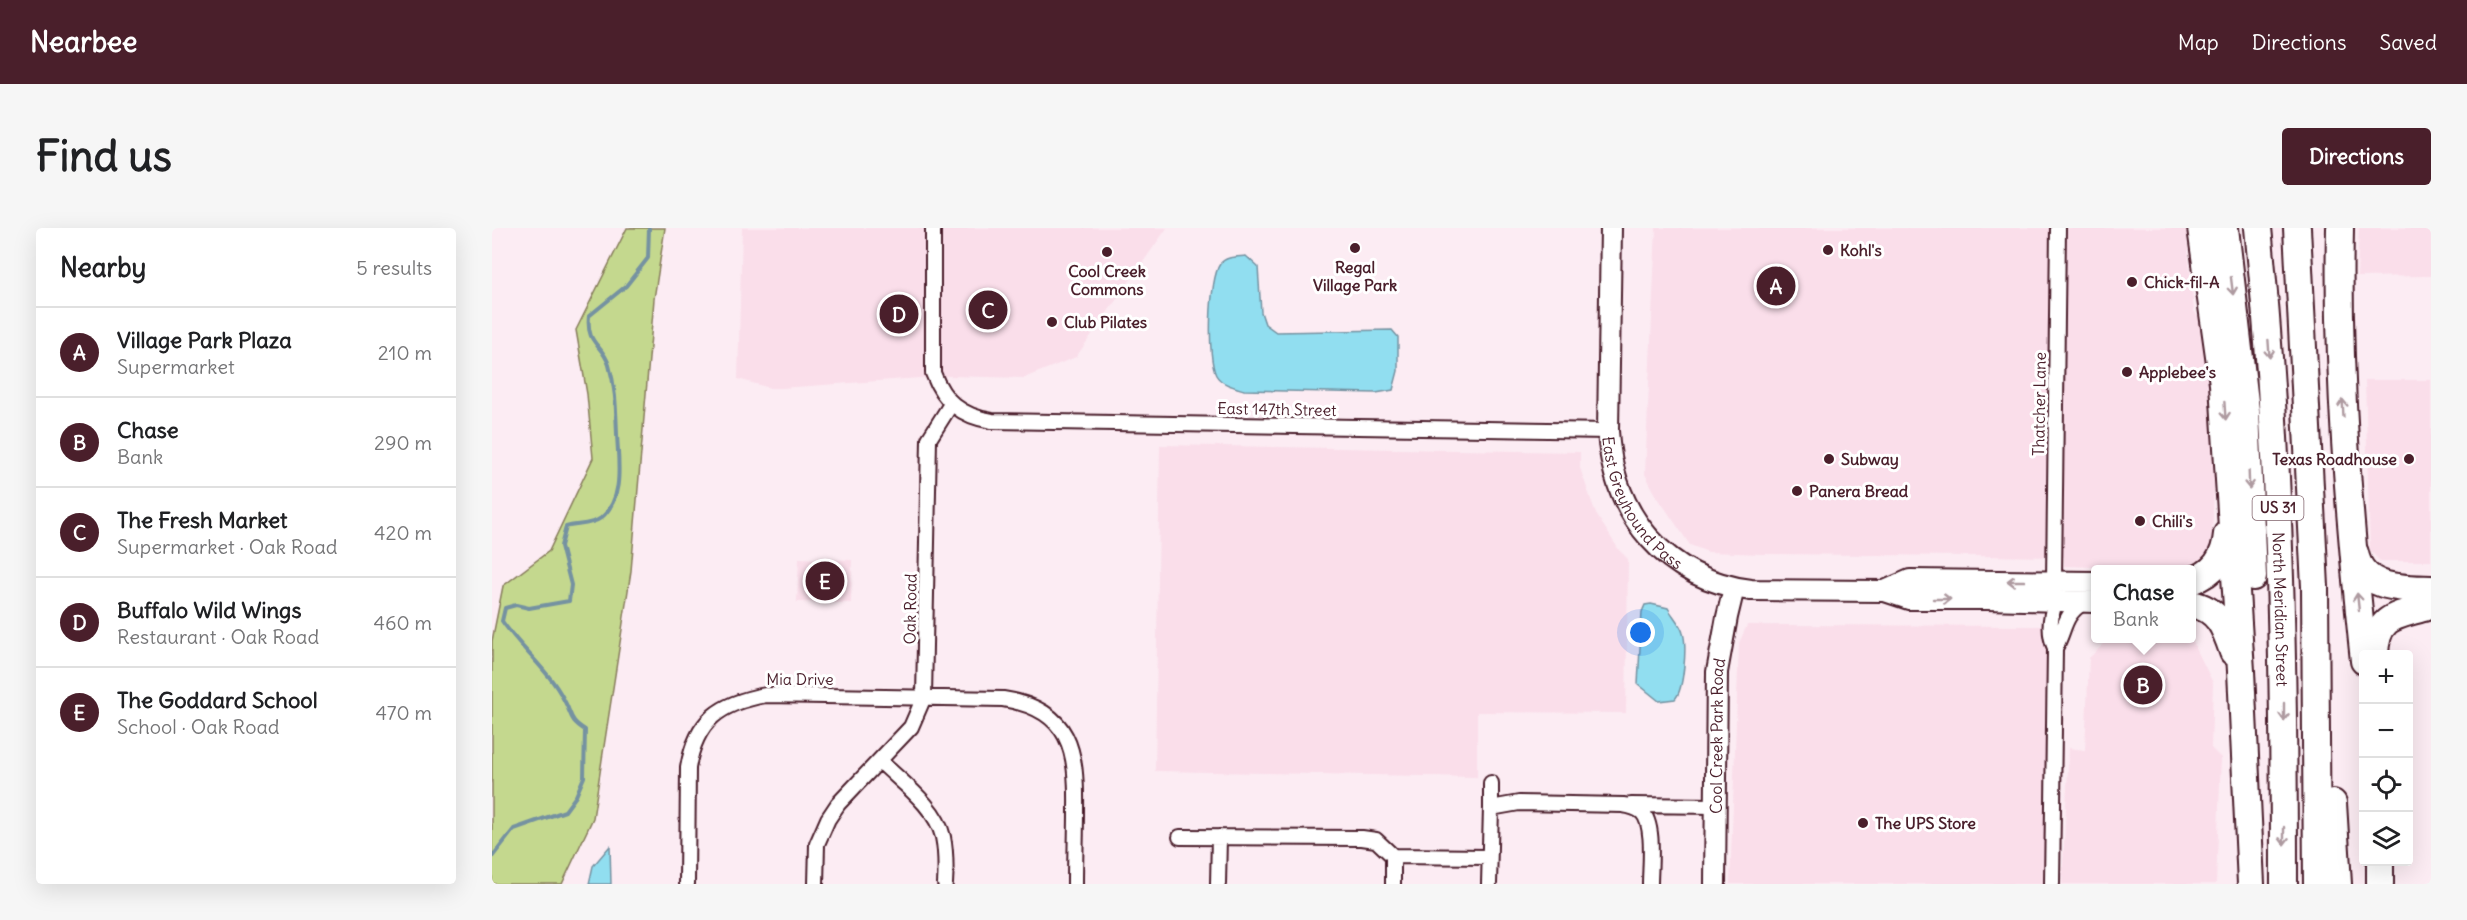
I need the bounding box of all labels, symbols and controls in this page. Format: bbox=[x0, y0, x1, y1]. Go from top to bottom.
text: Nearbee bbox=[30, 24, 137, 60]
text: Map bbox=[2178, 29, 2219, 56]
text: Directions bbox=[2252, 29, 2346, 56]
text: Saved bbox=[2379, 29, 2437, 56]
button: Directions bbox=[2282, 128, 2431, 185]
text: Find us bbox=[36, 130, 172, 182]
place label: Kohl's bbox=[1840, 240, 1882, 260]
marker: Regal Village Park bbox=[1348, 241, 1362, 255]
marker: Kohl's bbox=[1821, 243, 1835, 257]
marker: Cool Creek Commons bbox=[1100, 245, 1114, 259]
text: Nearby bbox=[60, 251, 146, 284]
text: 5 results bbox=[356, 255, 432, 280]
place label: Regal Village Park bbox=[1313, 257, 1397, 296]
place label: Cool Creek Commons bbox=[1068, 261, 1146, 299]
pin: A bbox=[1756, 264, 1796, 308]
place label: Chick-fil-A bbox=[2144, 272, 2219, 292]
marker: Chick-fil-A bbox=[2125, 275, 2139, 289]
one-way arrow bbox=[2227, 276, 2238, 295]
pin: C bbox=[968, 288, 1008, 332]
pin: D bbox=[880, 292, 918, 337]
place label: Club Pilates bbox=[1064, 312, 1147, 332]
marker: Club Pilates bbox=[1045, 315, 1059, 329]
text: Village Park Plaza bbox=[117, 326, 292, 354]
one-way arrow bbox=[2264, 338, 2275, 358]
text: A bbox=[73, 340, 86, 365]
text: 210 m bbox=[378, 340, 432, 365]
street label: Thatcher Lane bbox=[2028, 352, 2050, 456]
text: Supermarket bbox=[117, 354, 235, 379]
place label: Applebee's bbox=[2139, 362, 2216, 383]
marker: Applebee's bbox=[2120, 365, 2134, 379]
street label: East 147th Street bbox=[1217, 398, 1337, 420]
one-way arrow bbox=[2338, 398, 2349, 418]
one-way arrow bbox=[2220, 400, 2231, 420]
text: Chase bbox=[117, 416, 179, 444]
text: B bbox=[73, 430, 86, 455]
text: 290 m bbox=[374, 430, 432, 455]
street label: East Greyhound Pass bbox=[1598, 435, 1686, 573]
text: Bank bbox=[117, 444, 163, 469]
place label: Subway bbox=[1841, 449, 1899, 470]
place label: Texas Roadhouse bbox=[2272, 449, 2397, 469]
marker: Subway bbox=[1822, 452, 1836, 466]
marker: Texas Roadhouse bbox=[2402, 452, 2416, 466]
one-way arrow bbox=[2244, 470, 2255, 490]
place label: Panera Bread bbox=[1809, 481, 1909, 501]
marker: Panera Bread bbox=[1790, 484, 1804, 498]
road number: US 31 bbox=[2252, 496, 2304, 520]
text: The Fresh Market bbox=[117, 506, 287, 534]
place label: Chili's bbox=[2152, 511, 2193, 531]
marker: Chili's bbox=[2133, 514, 2147, 528]
text: C bbox=[73, 520, 86, 545]
text: 420 m bbox=[374, 520, 432, 545]
street label: North Meridian Street bbox=[2268, 532, 2293, 687]
text: Supermarket · Oak Road bbox=[117, 534, 338, 559]
pin: E bbox=[806, 558, 844, 604]
popup bbox=[2091, 565, 2196, 643]
street label: Oak Road bbox=[899, 573, 921, 645]
one-way arrow bbox=[2006, 575, 2026, 587]
text: Chase bbox=[2113, 578, 2174, 606]
one-way arrow bbox=[1931, 593, 1951, 605]
one-way arrow bbox=[2352, 593, 2363, 613]
text: Buffalo Wild Wings bbox=[117, 596, 301, 624]
text: Bank bbox=[2113, 606, 2159, 631]
text: D bbox=[72, 610, 87, 635]
text: 460 m bbox=[373, 610, 432, 635]
your location bbox=[1626, 618, 1655, 647]
text: Restaurant · Oak Road bbox=[117, 624, 319, 649]
map controls bbox=[2359, 650, 2413, 866]
button: + bbox=[2359, 650, 2413, 704]
street label: Cool Creek Park Road bbox=[1706, 656, 1729, 814]
pin: B bbox=[2124, 662, 2162, 708]
street label: Mia Drive bbox=[766, 669, 834, 689]
text: The Goddard School bbox=[117, 686, 318, 714]
text: E bbox=[74, 700, 85, 725]
text: 470 m bbox=[375, 700, 432, 725]
one-way arrow bbox=[2278, 701, 2290, 721]
button: − bbox=[2359, 704, 2413, 758]
text: School · Oak Road bbox=[117, 714, 280, 739]
button: locate bbox=[2359, 758, 2413, 812]
button: layers bbox=[2359, 812, 2413, 866]
place label: The UPS Store bbox=[1875, 813, 1976, 833]
marker: The UPS Store bbox=[1856, 816, 1870, 830]
one-way arrow bbox=[2278, 825, 2290, 845]

